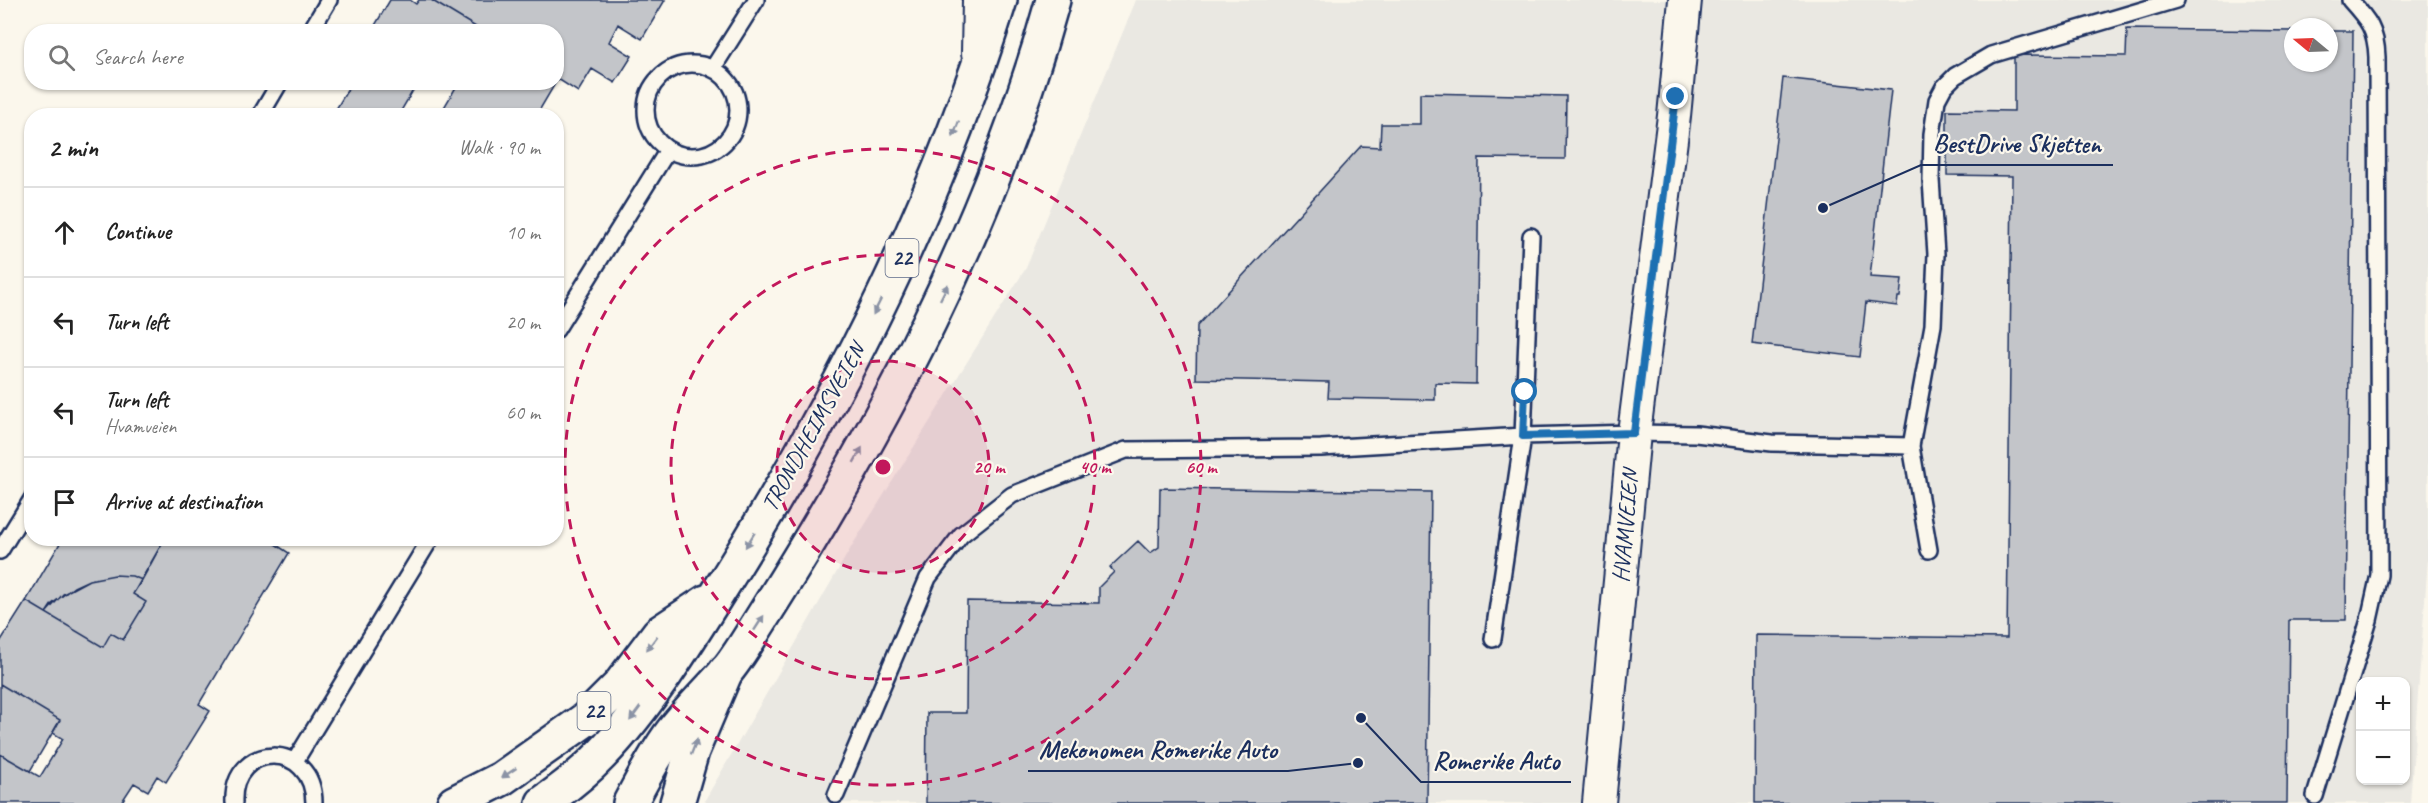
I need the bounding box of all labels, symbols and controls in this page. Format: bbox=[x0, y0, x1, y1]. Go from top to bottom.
north arrow bbox=[2284, 18, 2338, 72]
search box bbox=[24, 24, 564, 90]
icon: search bbox=[45, 41, 78, 74]
text: Search here bbox=[93, 43, 183, 71]
route end bbox=[1662, 83, 1688, 109]
one-way arrow bbox=[951, 120, 961, 138]
callout: BestDrive Skjetten bbox=[1921, 121, 2113, 165]
text: BestDrive Skjetten bbox=[1933, 127, 2103, 160]
text: 2 min bbox=[48, 131, 98, 164]
text: Walk · 90 m bbox=[459, 135, 540, 160]
icon: ahead bbox=[48, 216, 81, 249]
text: Continue bbox=[105, 218, 171, 246]
text: 10 m bbox=[506, 220, 540, 245]
road number: 22 bbox=[886, 239, 918, 277]
one-way arrow bbox=[939, 284, 948, 301]
one-way arrow bbox=[873, 299, 882, 316]
icon: left bbox=[48, 306, 81, 339]
text: Turn left bbox=[105, 308, 169, 336]
text: 20 m bbox=[506, 310, 540, 335]
street label: TRONDHEIMSVEIEN bbox=[754, 335, 873, 516]
route start bbox=[1511, 378, 1537, 404]
text: Turn left bbox=[105, 386, 169, 414]
icon: left bbox=[48, 396, 81, 429]
text: 60 m bbox=[506, 400, 540, 425]
text: Hvamveien bbox=[105, 414, 176, 439]
one-way arrow bbox=[853, 447, 864, 463]
text: 20 m bbox=[974, 456, 1006, 478]
text: 40 m bbox=[1080, 456, 1112, 478]
text: 60 m bbox=[1185, 456, 1218, 478]
centre of rings bbox=[873, 457, 893, 477]
street label: HVAMVEIEN bbox=[1605, 465, 1645, 584]
icon: arrive bbox=[48, 486, 81, 519]
text: Arrive at destination bbox=[105, 488, 262, 516]
one-way arrow bbox=[744, 532, 756, 548]
one-way arrow bbox=[753, 614, 764, 631]
one-way arrow bbox=[646, 635, 658, 650]
map controls bbox=[2356, 677, 2410, 785]
button: + bbox=[2356, 677, 2410, 731]
road number: 22 bbox=[578, 692, 610, 730]
one-way arrow bbox=[629, 706, 641, 721]
callout: Mekonomen Romerike Auto bbox=[1028, 727, 1288, 771]
button: − bbox=[2356, 731, 2410, 785]
text: Mekonomen Romerike Auto bbox=[1039, 733, 1278, 766]
one-way arrow bbox=[690, 738, 699, 756]
callout: Romerike Auto bbox=[1421, 738, 1571, 782]
text: Romerike Auto bbox=[1433, 744, 1561, 777]
one-way arrow bbox=[501, 768, 517, 779]

